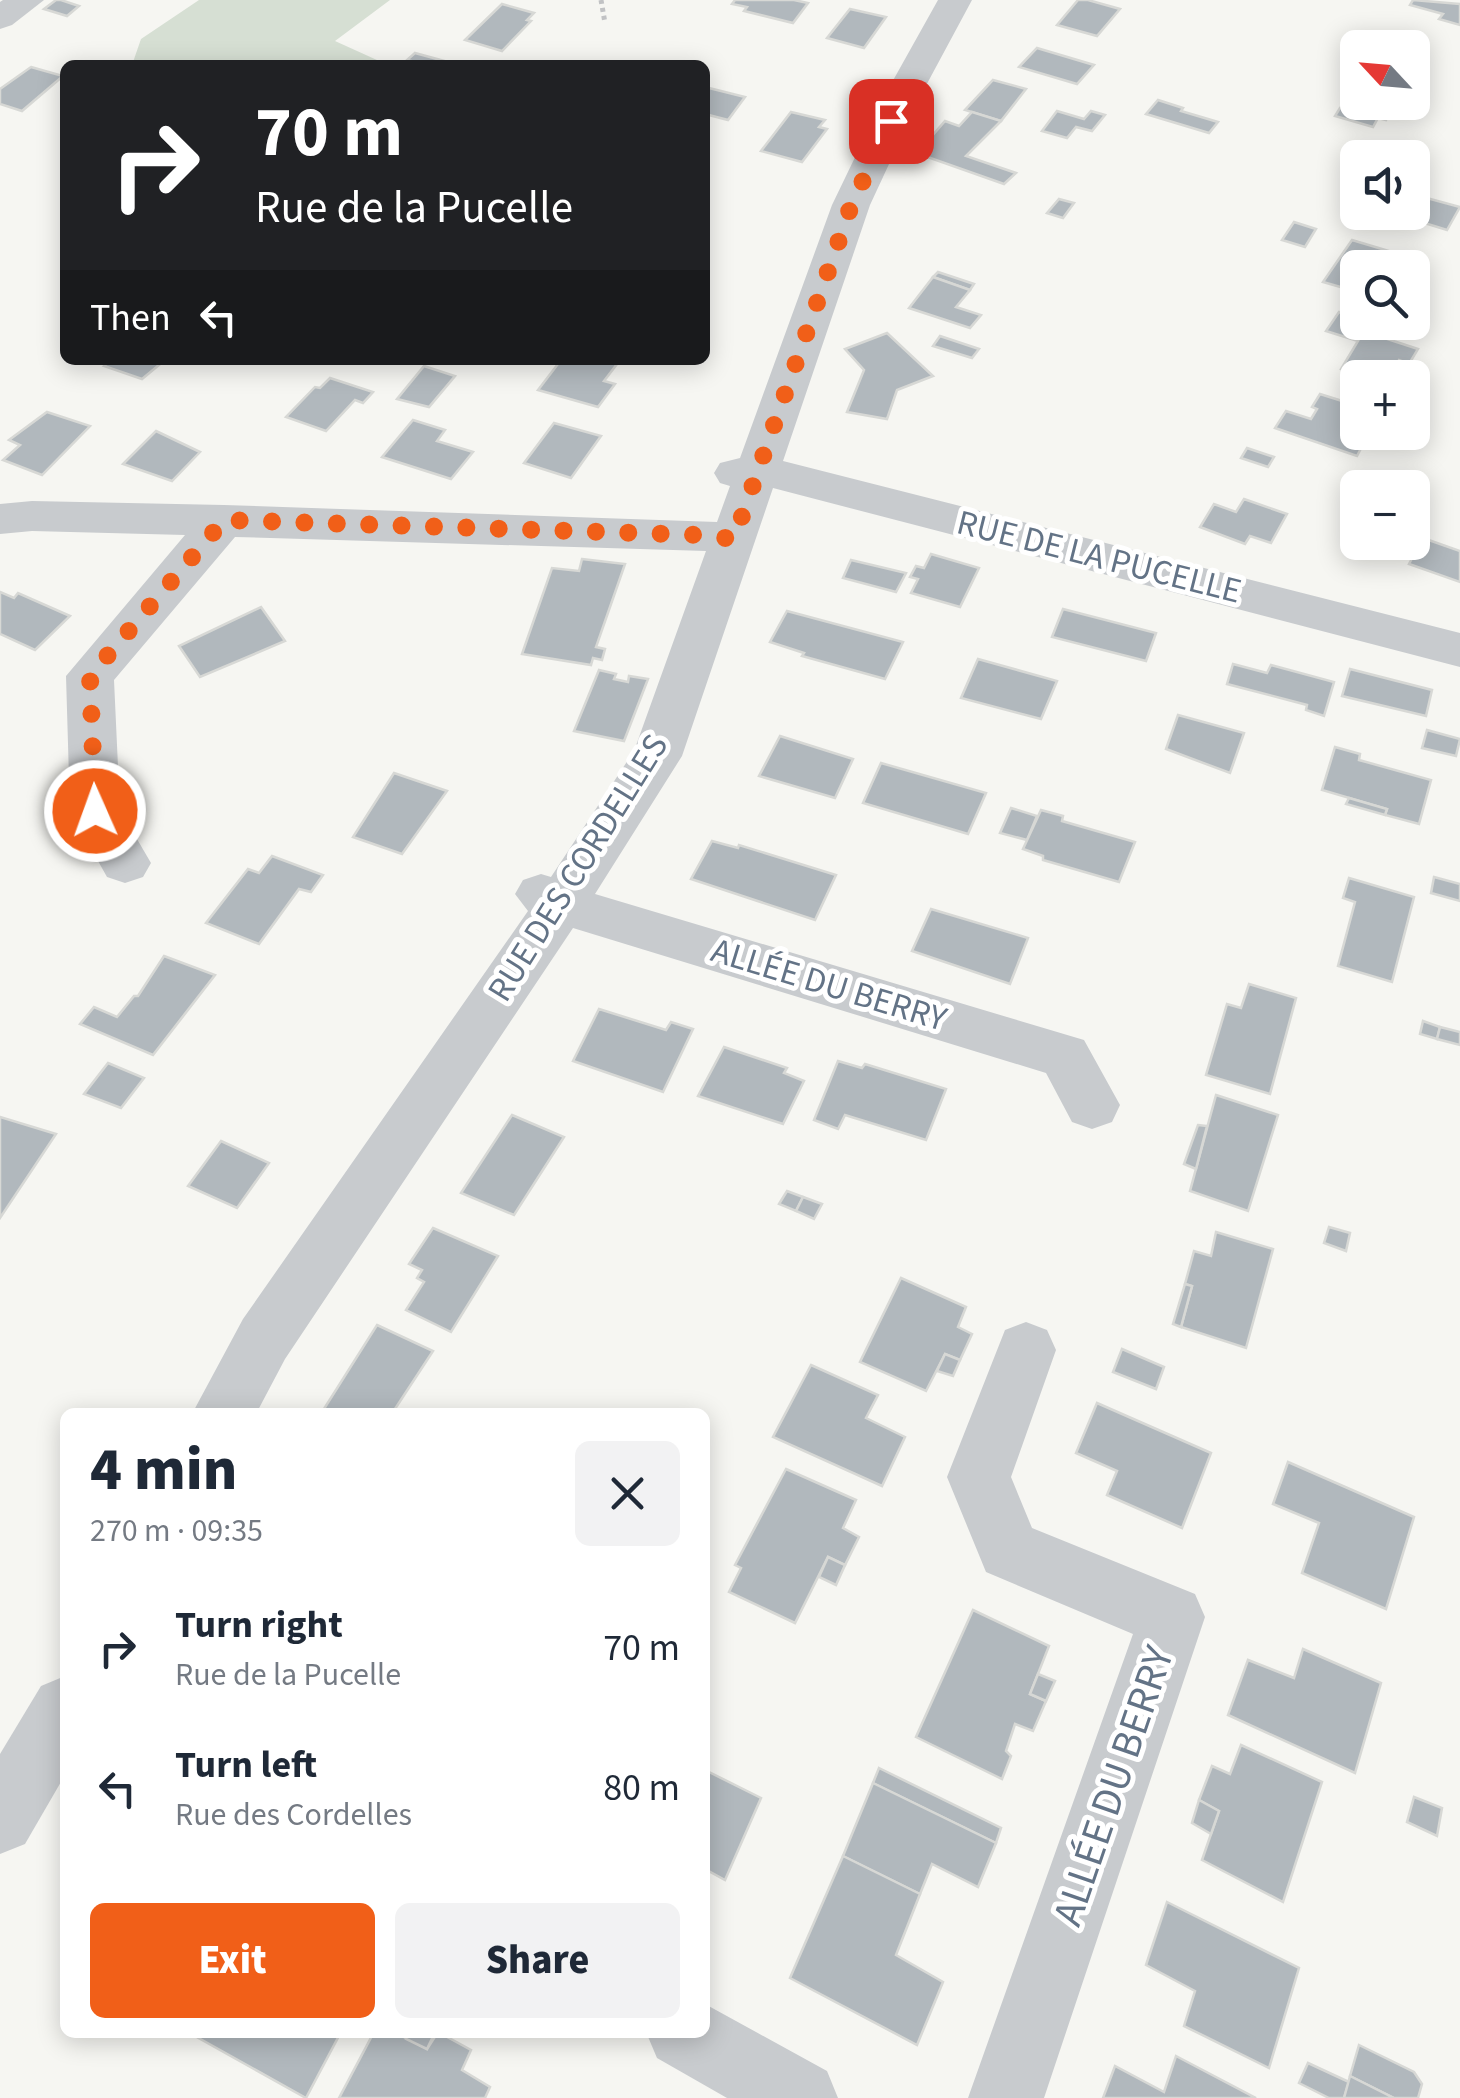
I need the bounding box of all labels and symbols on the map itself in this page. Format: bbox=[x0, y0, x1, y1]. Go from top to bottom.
north arrow bbox=[1340, 30, 1430, 120]
pin bbox=[849, 79, 934, 164]
street label: RUE DE LA PUCELLE bbox=[952, 498, 1246, 616]
street label: RUE DES CORDELLES bbox=[475, 725, 681, 1011]
position arrow bbox=[43, 759, 147, 863]
street label: ALLÉE DU BERRY bbox=[705, 925, 953, 1045]
street label: ALLÉE DU BERRY bbox=[1038, 1637, 1190, 1934]

